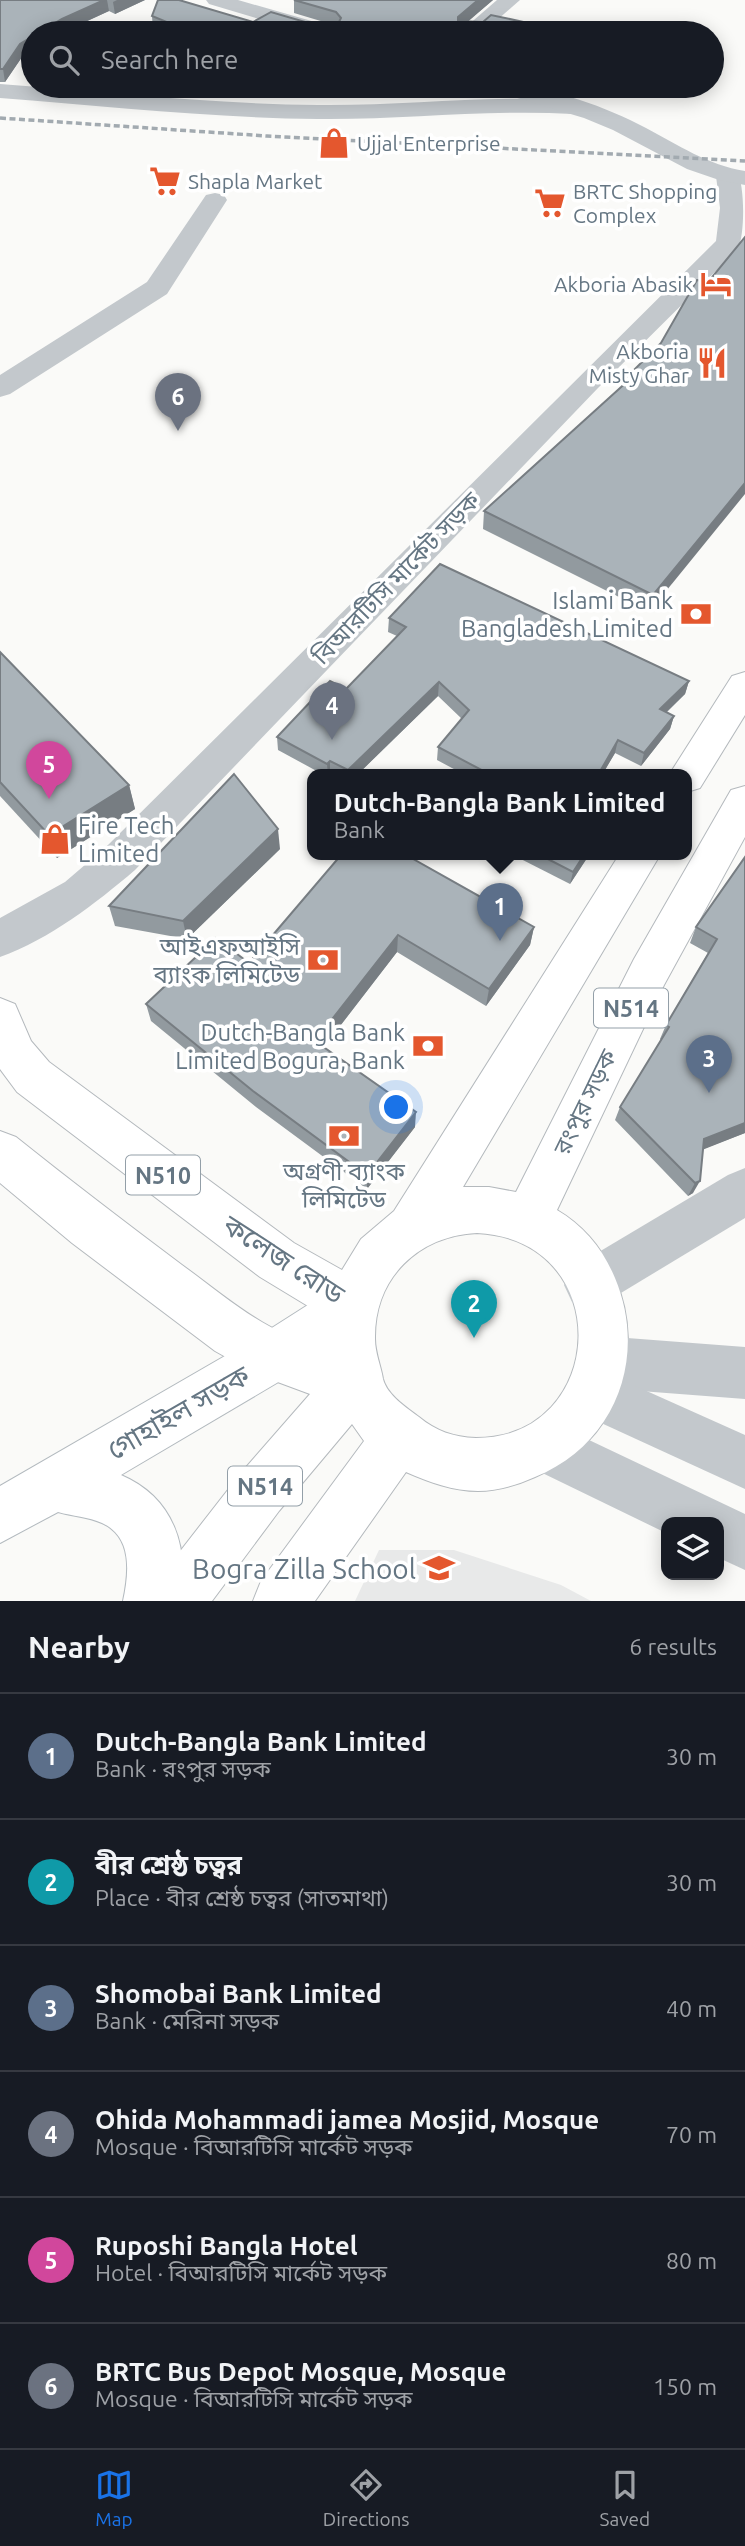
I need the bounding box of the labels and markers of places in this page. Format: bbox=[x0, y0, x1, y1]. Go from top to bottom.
shop icon: Ujjal Enterprise bbox=[317, 126, 351, 160]
place label: Ujjal Enterprise bbox=[357, 131, 500, 155]
supermarket icon: Shapla Market bbox=[148, 164, 182, 198]
place label: Shapla Market bbox=[188, 169, 322, 193]
place label: BRTC Shopping Complex bbox=[573, 179, 717, 227]
supermarket icon: BRTC Shopping Complex bbox=[533, 186, 567, 220]
hotel icon: Akboria Abasik bbox=[699, 267, 733, 301]
place label: Akboria Abasik bbox=[554, 272, 693, 296]
place label: Akboria Misty Ghar bbox=[589, 339, 689, 387]
restaurant icon: Akboria Misty Ghar bbox=[695, 346, 729, 380]
pin: 6 bbox=[155, 373, 201, 431]
place label: Islami Bank Bangladesh Limited bbox=[461, 587, 673, 642]
bank icon: Islami Bank Bangladesh Limited bbox=[679, 597, 713, 631]
pin: 4 bbox=[309, 682, 355, 740]
pin: 5 bbox=[26, 741, 72, 799]
place label: Fire Tech Limited bbox=[78, 812, 175, 867]
shop icon: Fire Tech Limited bbox=[38, 822, 72, 856]
pin: 1 bbox=[477, 883, 523, 941]
place label: আইএফআইসি ব্যাংক লিমিটেড bbox=[153, 933, 301, 988]
bank icon: আইএফআইসি ব্যাংক লিমিটেড bbox=[306, 943, 340, 977]
place label: Dutch-Bangla Bank Limited Bogura, Bank bbox=[175, 1019, 405, 1074]
bank icon: Dutch-Bangla Bank Limited Bogura, Bank bbox=[411, 1029, 445, 1063]
pin: 3 bbox=[686, 1035, 732, 1093]
bank icon: অগ্রণী ব্যাংক লিমিটেড bbox=[327, 1119, 361, 1153]
place label: অগ্রণী ব্যাংক লিমিটেড bbox=[282, 1158, 406, 1213]
pin: 2 bbox=[451, 1280, 497, 1338]
school or university icon: Bogra Zilla School bbox=[422, 1551, 456, 1585]
place label: Bogra Zilla School bbox=[192, 1553, 416, 1584]

